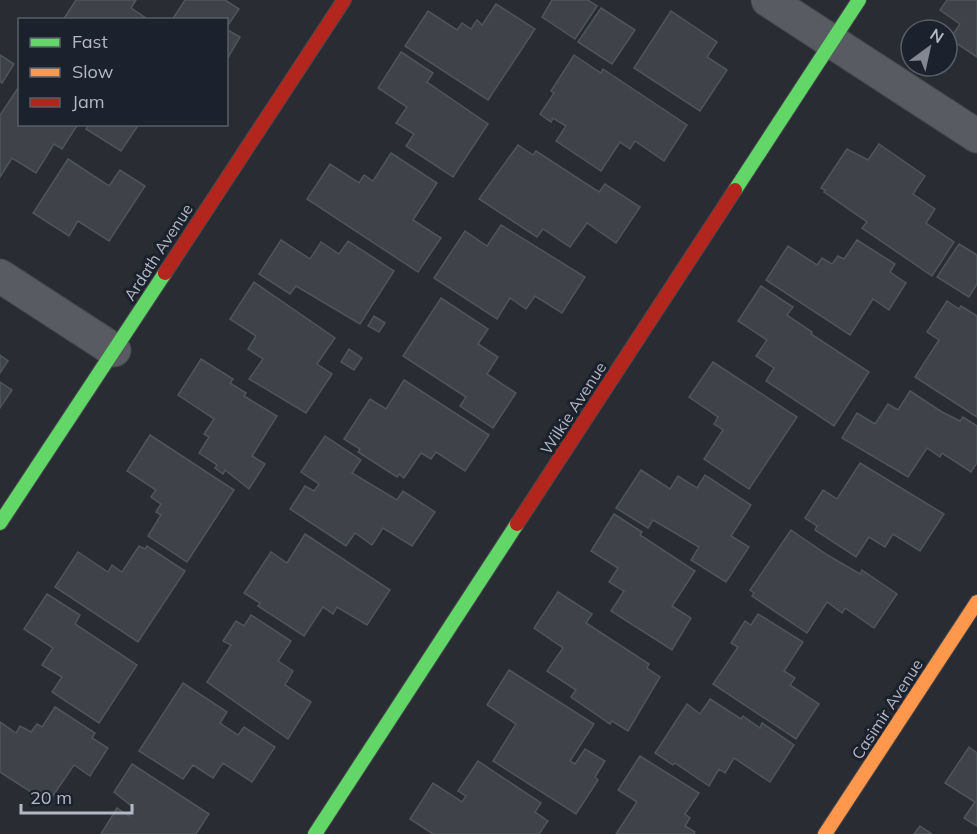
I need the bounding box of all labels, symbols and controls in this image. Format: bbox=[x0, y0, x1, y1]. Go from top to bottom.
legend bbox=[18, 18, 228, 126]
north arrow bbox=[899, 18, 959, 78]
text: N bbox=[927, 24, 948, 47]
text: Fast bbox=[72, 30, 108, 53]
text: Slow bbox=[72, 60, 114, 83]
text: Jam bbox=[72, 90, 105, 113]
street label: Ardath Avenue bbox=[119, 200, 197, 304]
street label: Wilkie Avenue bbox=[536, 358, 610, 458]
street label: Casimir Avenue bbox=[847, 655, 927, 763]
scale bar bbox=[21, 777, 132, 815]
text: 20 m bbox=[30, 786, 72, 809]

